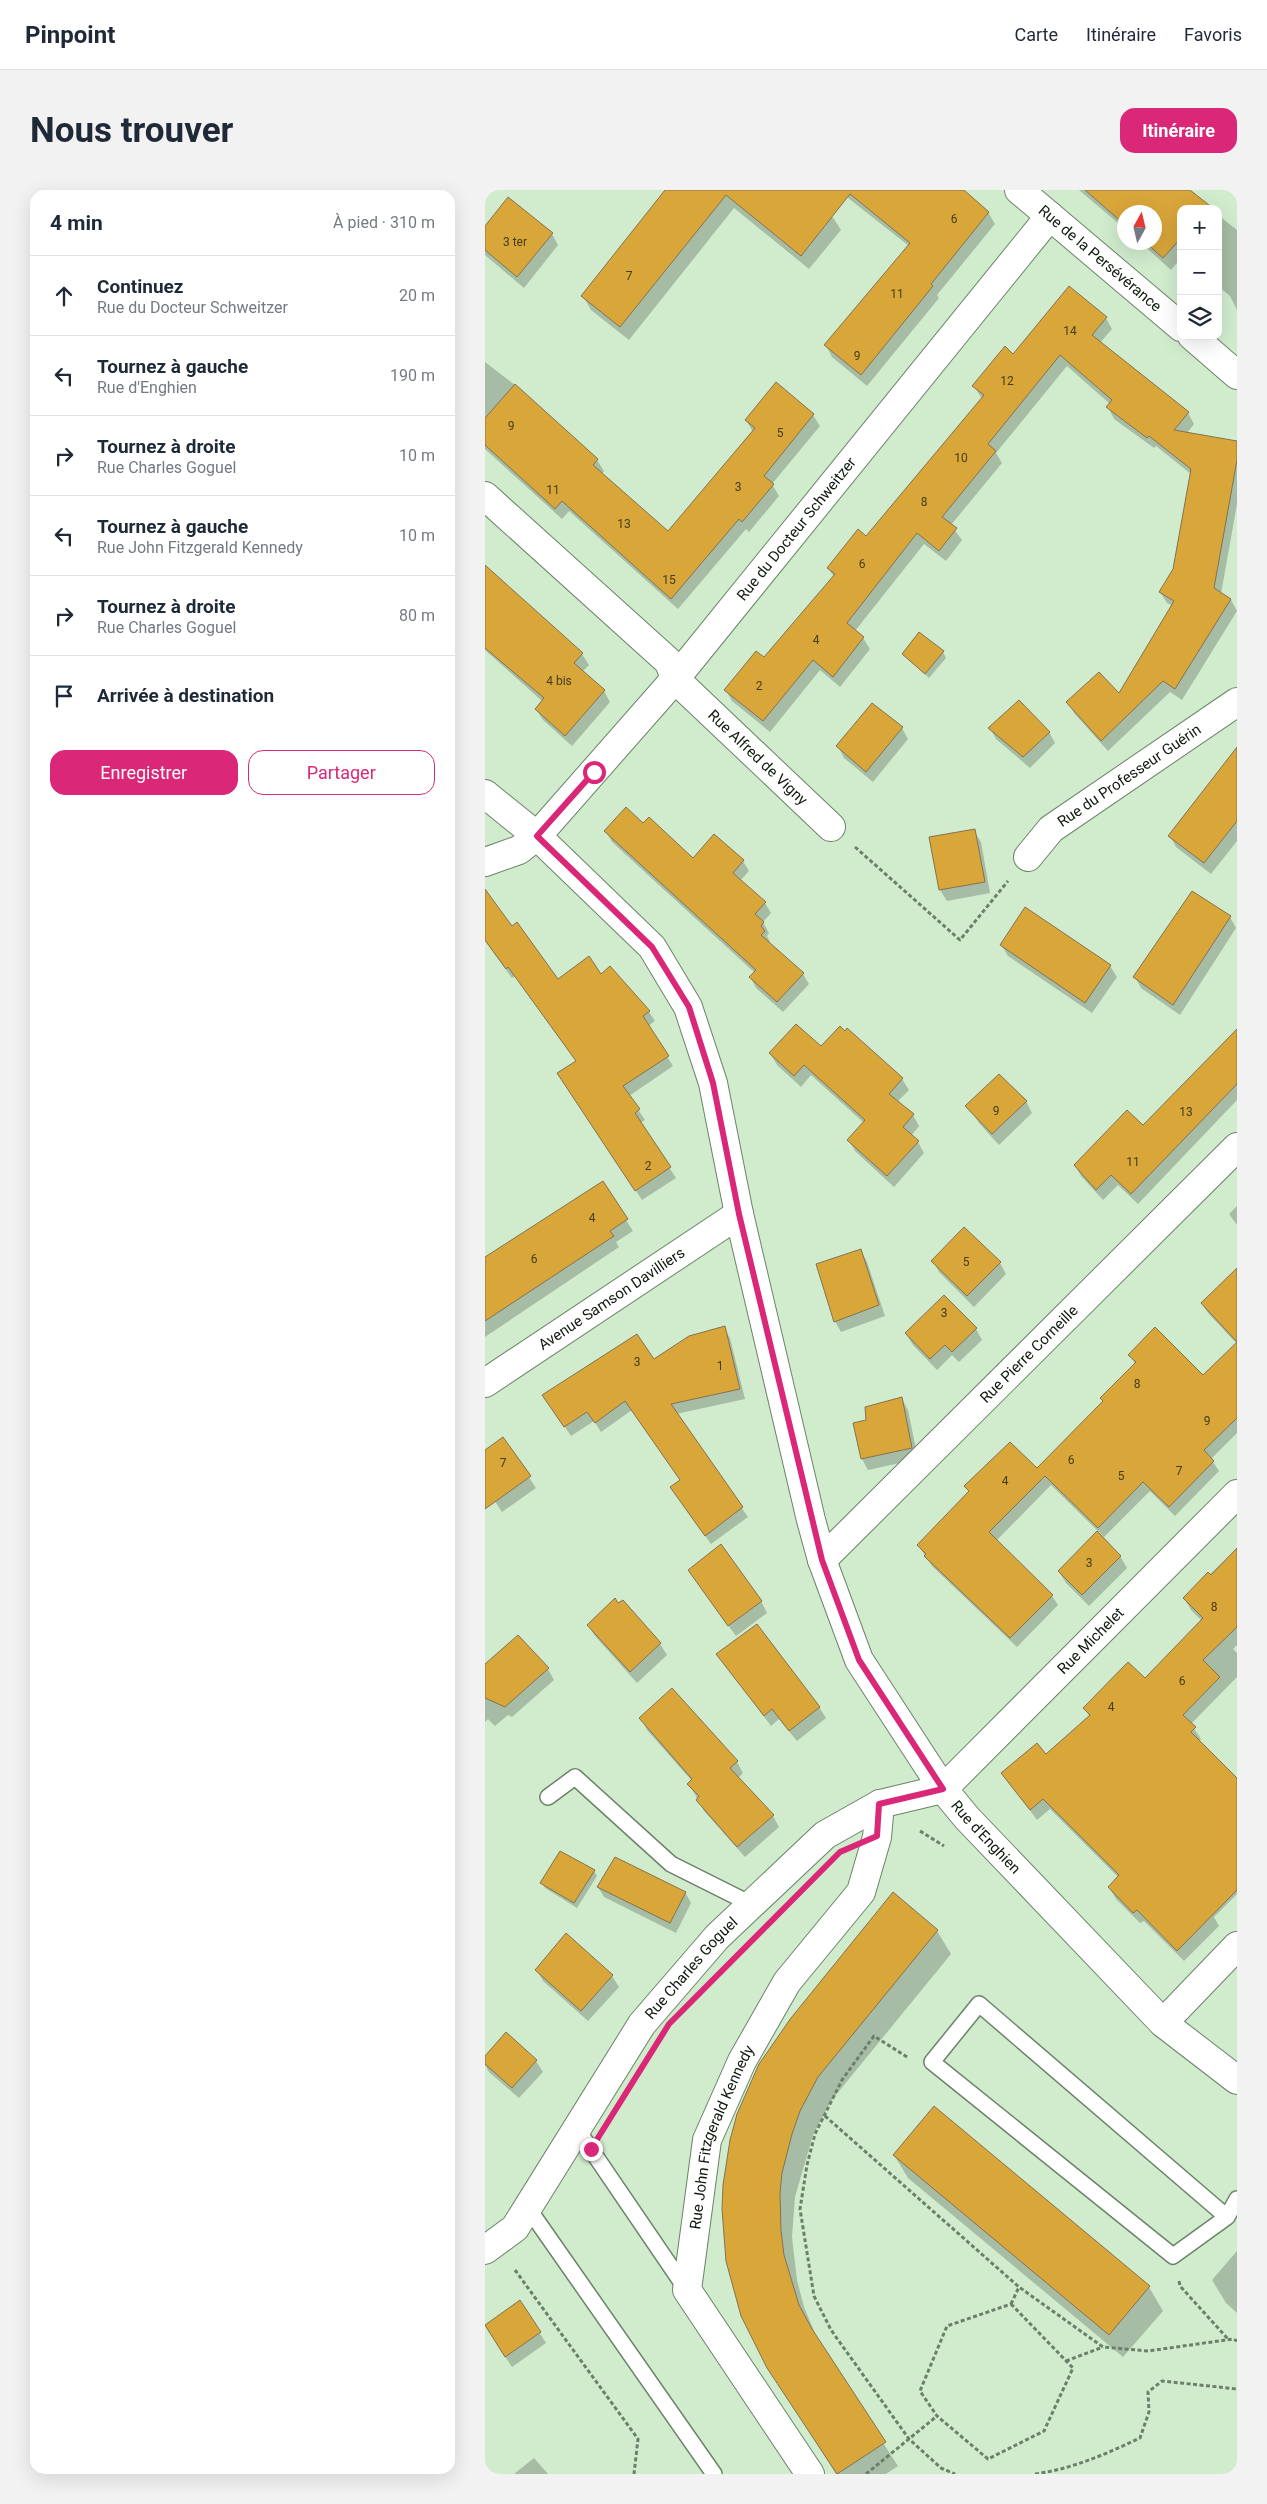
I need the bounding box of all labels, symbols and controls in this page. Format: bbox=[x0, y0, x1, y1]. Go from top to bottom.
text: Pinpoint bbox=[25, 21, 115, 49]
text: Carte bbox=[1015, 24, 1058, 45]
text: Itinéraire bbox=[1086, 24, 1156, 45]
text: Favoris bbox=[1184, 24, 1242, 45]
button: Itinéraire bbox=[1120, 108, 1237, 153]
text: Nous trouver bbox=[30, 110, 233, 151]
street label: Rue de la Persévérance bbox=[1035, 201, 1165, 315]
north arrow bbox=[1117, 205, 1162, 250]
map controls bbox=[1177, 205, 1222, 340]
button: + bbox=[1177, 205, 1222, 250]
text: 4 min bbox=[50, 211, 103, 235]
house number: 6 bbox=[951, 212, 958, 226]
text: À pied · 310 m bbox=[333, 213, 435, 232]
house number: 3 ter bbox=[503, 235, 527, 249]
button: − bbox=[1177, 250, 1222, 295]
house number: 7 bbox=[626, 269, 633, 283]
text: Continuez bbox=[97, 275, 183, 298]
icon: ahead bbox=[50, 282, 78, 310]
text: 20 m bbox=[399, 286, 435, 305]
house number: 11 bbox=[890, 287, 904, 301]
button: layers bbox=[1177, 295, 1222, 340]
text: Rue du Docteur Schweitzer bbox=[97, 298, 288, 317]
house number: 14 bbox=[1063, 324, 1077, 338]
house number: 9 bbox=[854, 349, 860, 363]
text: Tournez à gauche bbox=[97, 355, 248, 378]
icon: left bbox=[50, 362, 78, 390]
text: 190 m bbox=[390, 366, 435, 385]
house number: 12 bbox=[1000, 374, 1014, 388]
text: Rue d'Enghien bbox=[97, 378, 197, 397]
house number: 9 bbox=[508, 419, 514, 433]
house number: 5 bbox=[777, 426, 784, 440]
text: Tournez à droite bbox=[97, 435, 236, 458]
icon: right bbox=[50, 442, 78, 470]
text: 10 m bbox=[399, 446, 435, 465]
house number: 10 bbox=[954, 451, 968, 465]
street label: Rue du Docteur Schweitzer bbox=[733, 454, 860, 604]
text: Rue Charles Goguel bbox=[97, 458, 236, 477]
house number: 3 bbox=[735, 480, 741, 494]
house number: 11 bbox=[546, 483, 560, 497]
house number: 8 bbox=[921, 495, 928, 509]
text: Tournez à gauche bbox=[97, 515, 248, 538]
house number: 13 bbox=[617, 517, 631, 531]
icon: left bbox=[50, 522, 78, 550]
text: 10 m bbox=[399, 526, 435, 545]
text: Rue John Fitzgerald Kennedy bbox=[97, 538, 303, 557]
house number: 6 bbox=[859, 557, 866, 571]
house number: 15 bbox=[662, 573, 676, 587]
text: Tournez à droite bbox=[97, 595, 236, 618]
icon: right bbox=[50, 602, 78, 630]
text: 80 m bbox=[399, 606, 435, 625]
text: Rue Charles Goguel bbox=[97, 618, 236, 637]
house number: 4 bbox=[813, 633, 820, 647]
house number: 4 bis bbox=[546, 674, 572, 688]
house number: 2 bbox=[756, 679, 763, 693]
icon: arrive bbox=[50, 682, 78, 710]
text: Arrivée à destination bbox=[97, 684, 274, 707]
street label: Rue Alfred de Vigny bbox=[704, 706, 811, 809]
street label: Rue du Professeur Guérin bbox=[1054, 720, 1204, 831]
button: Enregistrer bbox=[50, 750, 238, 795]
button: Partager bbox=[248, 750, 435, 795]
route start bbox=[583, 761, 606, 784]
house number: 9 bbox=[993, 1104, 999, 1118]
house number: 13 bbox=[1179, 1105, 1193, 1119]
house number: 11 bbox=[1126, 1155, 1140, 1169]
house number: 2 bbox=[645, 1159, 652, 1173]
house number: 4 bbox=[589, 1211, 596, 1225]
street label: Avenue Samson Davilliers bbox=[535, 1244, 688, 1354]
house number: 6 bbox=[531, 1252, 538, 1266]
house number: 5 bbox=[963, 1255, 970, 1269]
street label: Rue Pierre Corneille bbox=[976, 1302, 1082, 1407]
house number: 3 bbox=[941, 1306, 947, 1320]
house number: 3 bbox=[634, 1355, 640, 1369]
house number: 1 bbox=[717, 1359, 723, 1373]
house number: 8 bbox=[1134, 1377, 1141, 1391]
house number: 9 bbox=[1204, 1414, 1210, 1428]
house number: 6 bbox=[1068, 1453, 1075, 1467]
house number: 7 bbox=[500, 1456, 507, 1470]
house number: 7 bbox=[1176, 1464, 1183, 1478]
house number: 5 bbox=[1118, 1469, 1125, 1483]
house number: 4 bbox=[1002, 1474, 1009, 1488]
house number: 3 bbox=[1086, 1556, 1092, 1570]
house number: 8 bbox=[1211, 1600, 1218, 1614]
street label: Rue Michelet bbox=[1054, 1604, 1128, 1678]
house number: 6 bbox=[1179, 1674, 1186, 1688]
house number: 4 bbox=[1108, 1700, 1115, 1714]
street label: Rue d'Enghien bbox=[947, 1797, 1024, 1877]
street label: Rue Charles Goguel bbox=[641, 1913, 741, 2023]
street label: Rue John Fitzgerald Kennedy bbox=[686, 2042, 758, 2231]
route end bbox=[580, 2138, 603, 2161]

